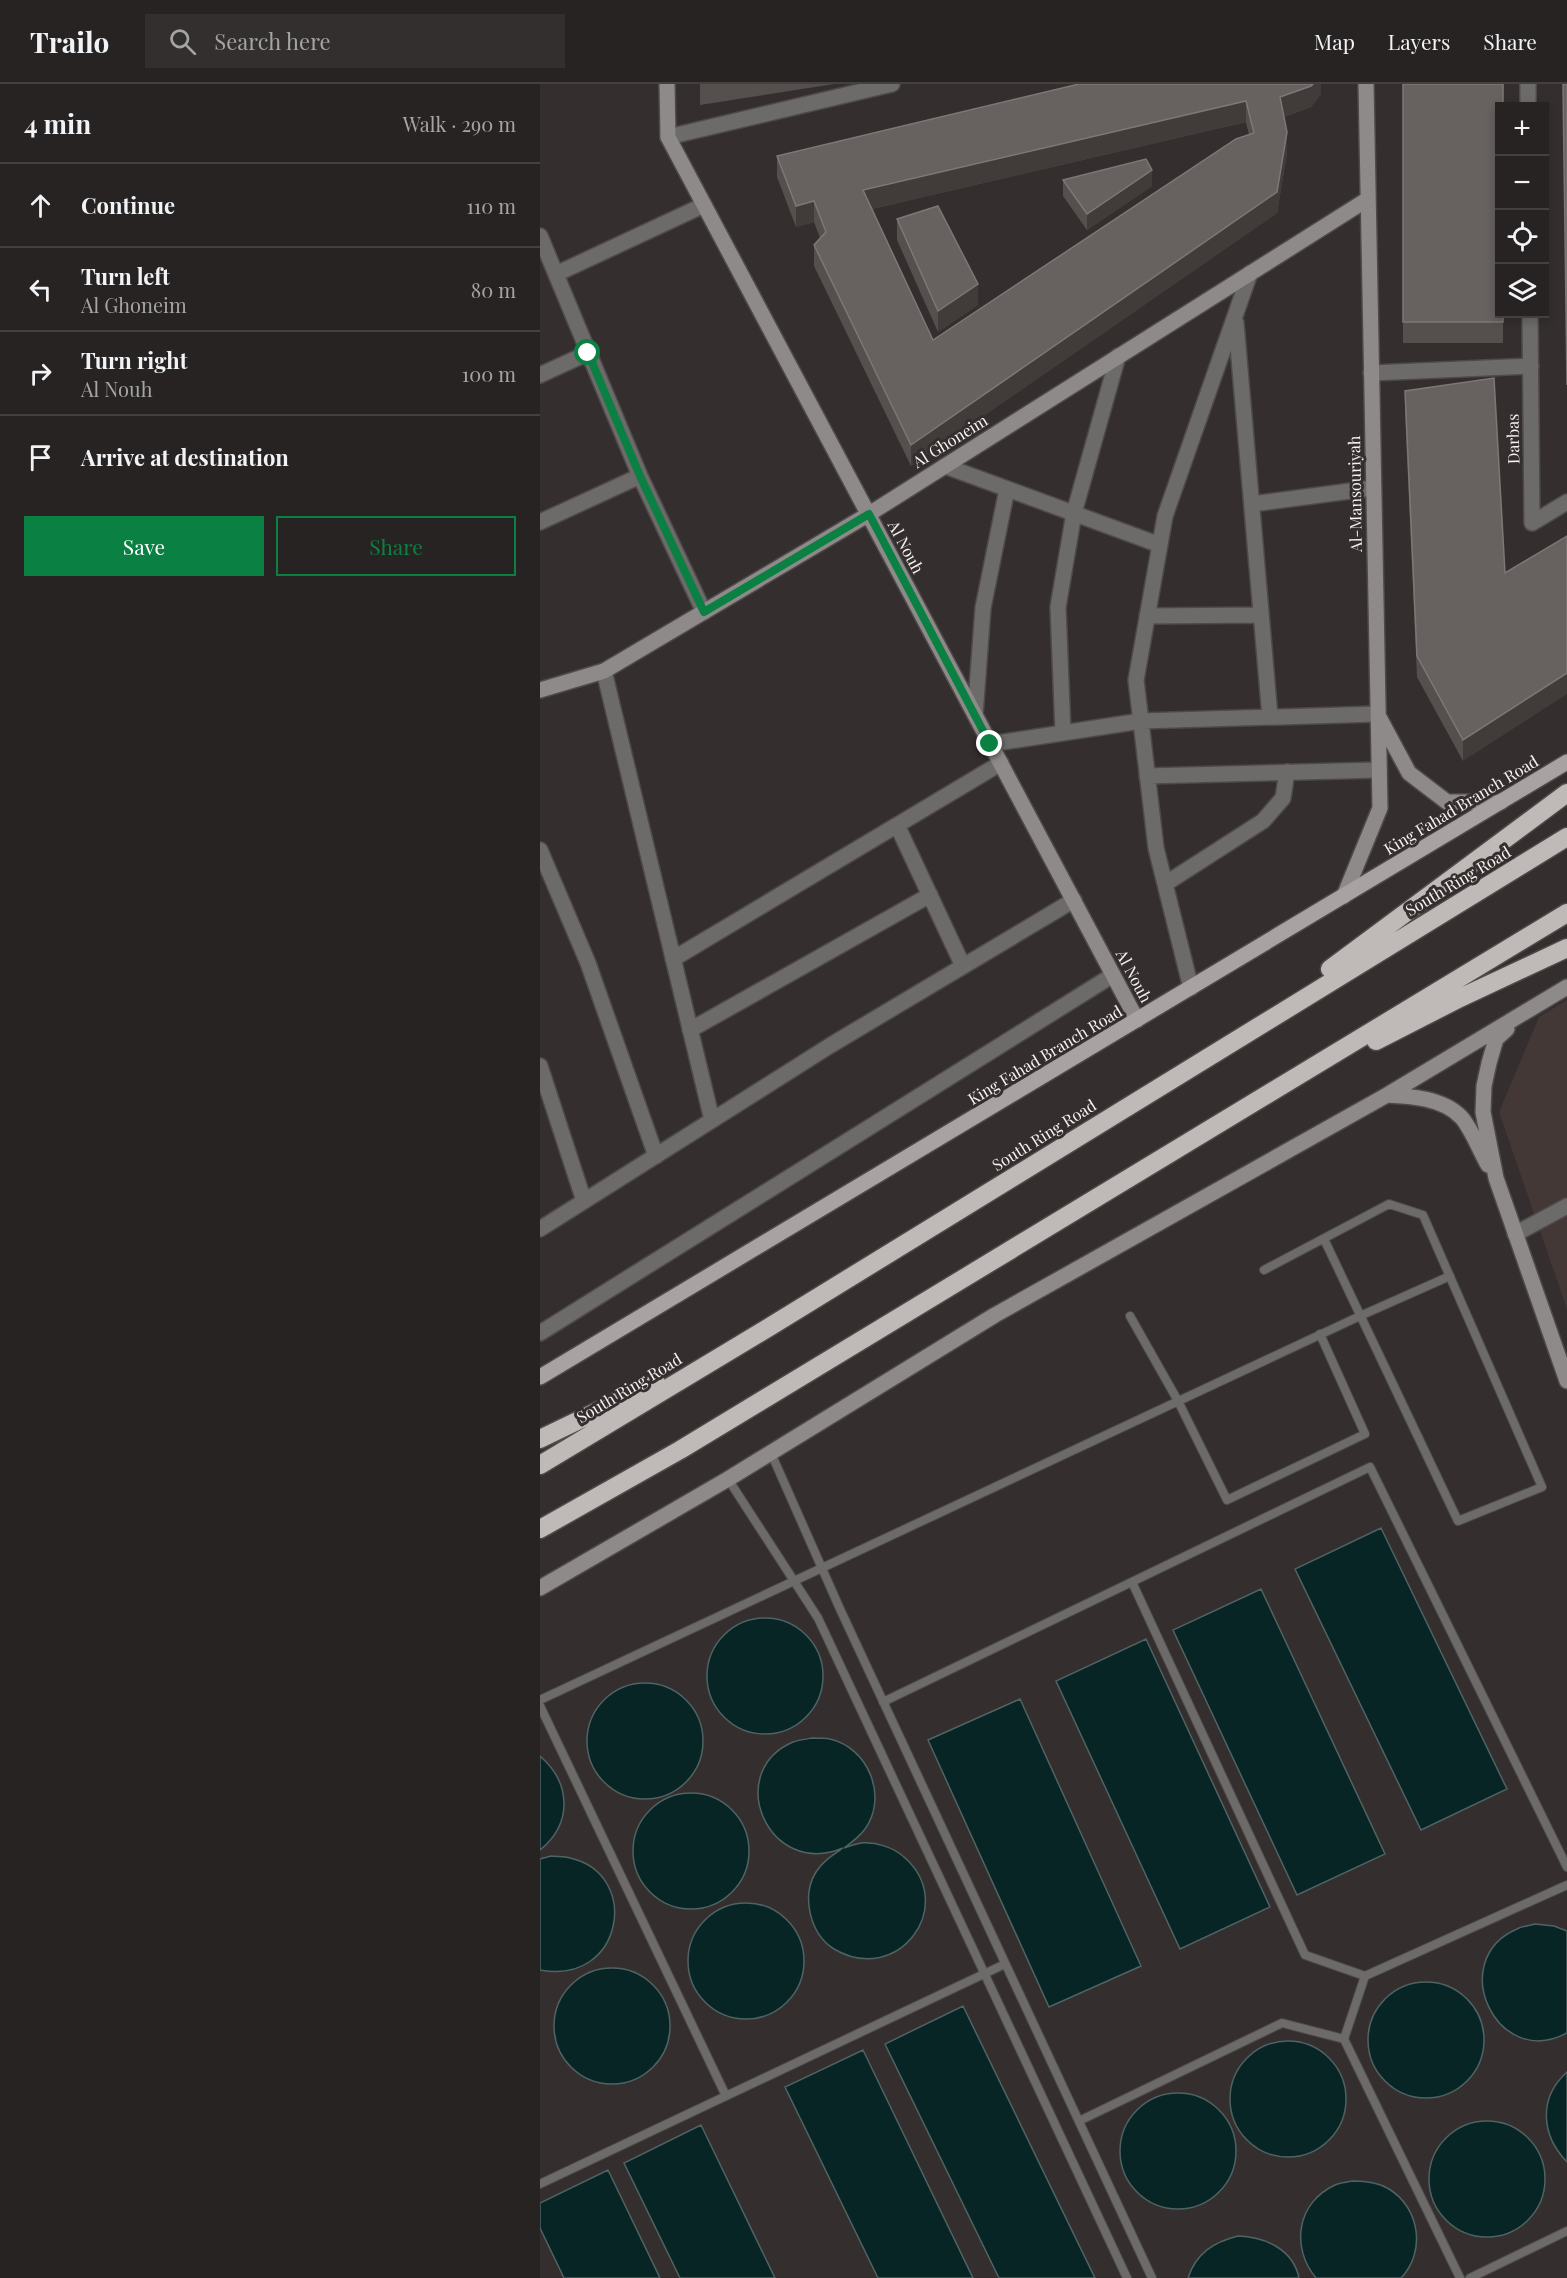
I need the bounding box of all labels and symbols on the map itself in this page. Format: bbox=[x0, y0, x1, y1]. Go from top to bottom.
route start bbox=[574, 339, 600, 365]
street label: Al Ghoneim bbox=[907, 409, 991, 472]
street label: Darbas bbox=[1502, 414, 1523, 464]
street label: Al-Mansouriyah bbox=[1343, 435, 1366, 553]
street label: Al Nouh bbox=[883, 516, 929, 577]
route end bbox=[976, 730, 1002, 756]
street label: King Fahad Branch Road bbox=[1380, 750, 1542, 859]
street label: South Ring Road bbox=[1401, 841, 1514, 920]
street label: Al Nouh bbox=[1111, 945, 1157, 1006]
street label: King Fahad Branch Road bbox=[964, 1000, 1126, 1109]
street label: South Ring Road bbox=[988, 1094, 1100, 1175]
street label: South Ring Road bbox=[572, 1348, 685, 1427]

